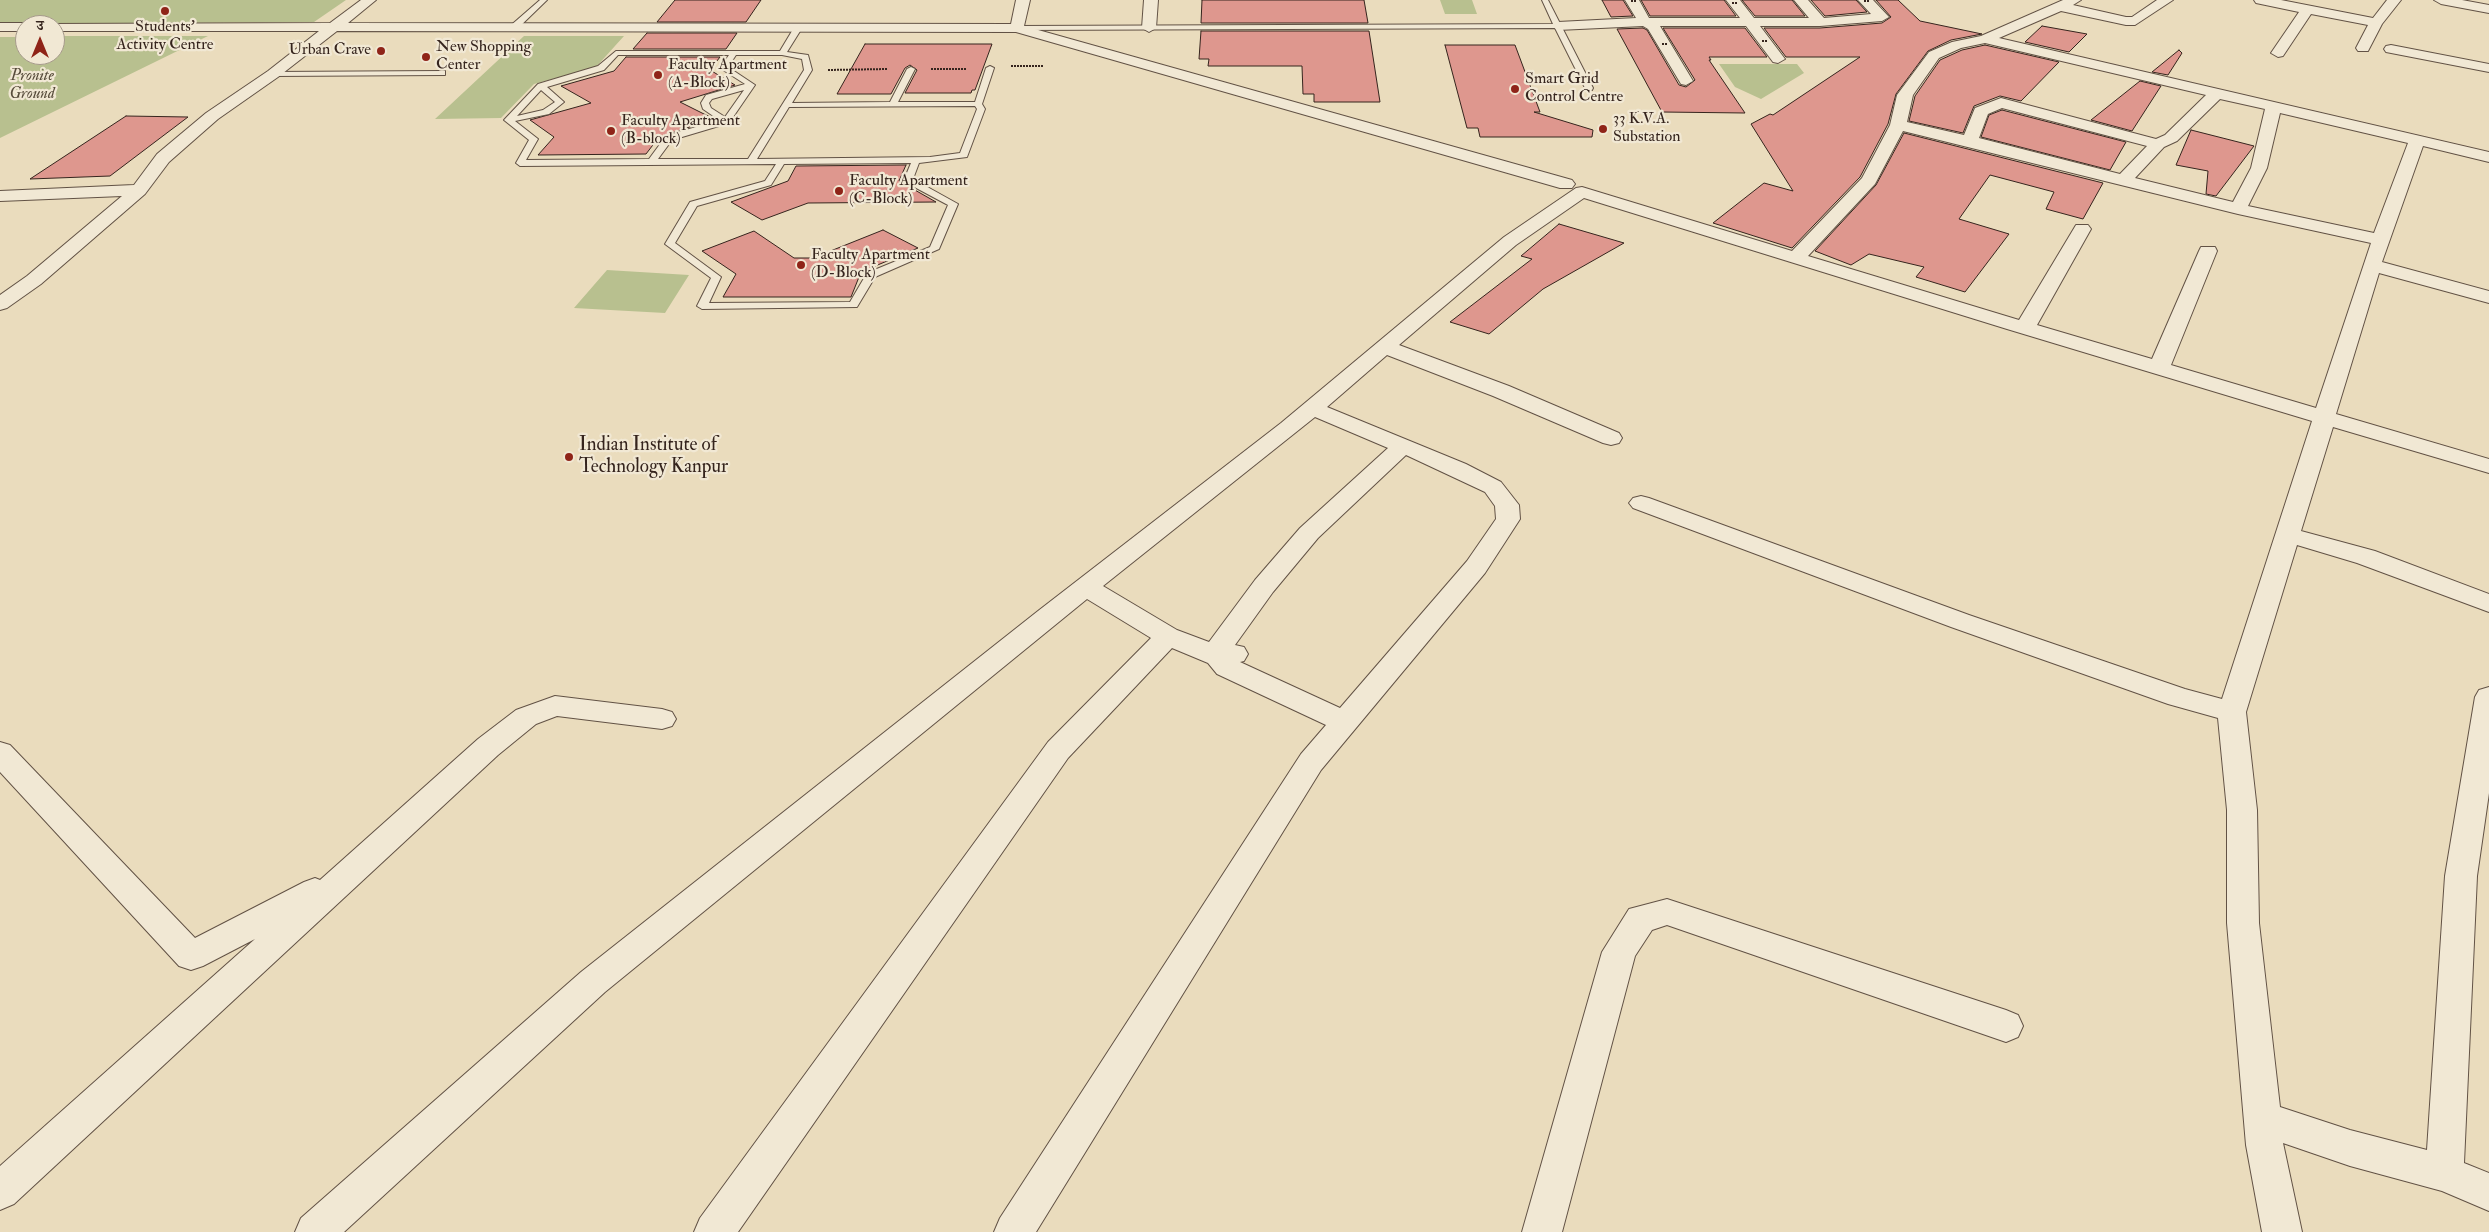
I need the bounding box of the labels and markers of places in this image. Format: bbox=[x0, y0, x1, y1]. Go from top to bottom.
marker: Students' Activity Centre bbox=[159, 5, 171, 17]
place label: Students' Activity Centre bbox=[116, 18, 214, 56]
place label: New Shopping Center bbox=[436, 38, 531, 76]
place label: Urban Crave bbox=[289, 41, 371, 61]
marker: Urban Crave bbox=[375, 45, 387, 57]
marker: New Shopping Center bbox=[420, 51, 432, 63]
place label: Faculty Apartment (A-Block) bbox=[668, 56, 787, 94]
marker: Faculty Apartment (A-Block) bbox=[652, 69, 664, 81]
place label: Smart Grid Control Centre bbox=[1525, 70, 1623, 108]
marker: Smart Grid Control Centre bbox=[1509, 83, 1521, 95]
place label: 33 K.V.A. Substation bbox=[1613, 110, 1680, 148]
place label: Faculty Apartment (B-block) bbox=[621, 112, 740, 150]
marker: 33 K.V.A. Substation bbox=[1597, 123, 1609, 135]
marker: Faculty Apartment (B-block) bbox=[605, 125, 617, 137]
place label: Faculty Apartment (C-Block) bbox=[849, 172, 968, 210]
marker: Faculty Apartment (C-Block) bbox=[833, 185, 845, 197]
place label: Faculty Apartment (D-Block) bbox=[811, 246, 930, 284]
marker: Faculty Apartment (D-Block) bbox=[795, 259, 807, 271]
place label: Indian Institute of Technology Kanpur bbox=[579, 435, 728, 479]
marker: Indian Institute of Technology Kanpur bbox=[563, 451, 575, 463]

